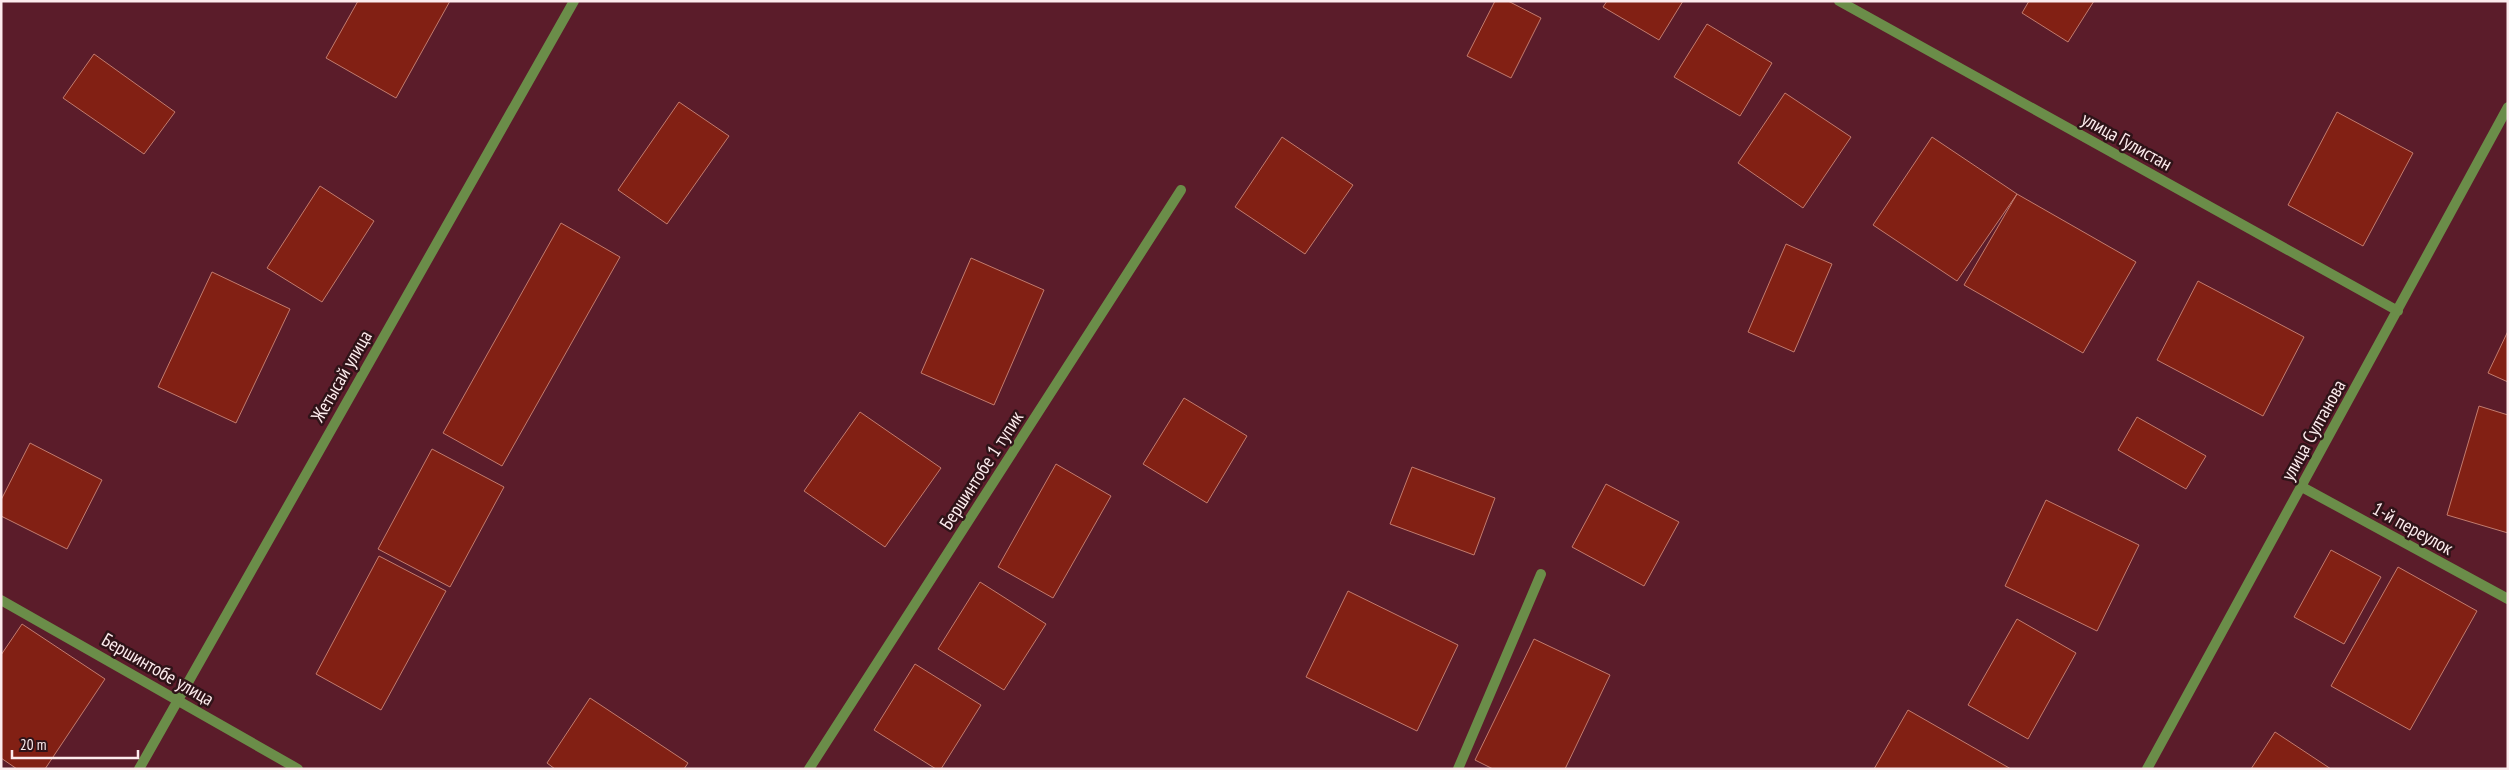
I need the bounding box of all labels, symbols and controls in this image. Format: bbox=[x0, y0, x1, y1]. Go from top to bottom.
street label: улица Гулистан bbox=[2078, 106, 2176, 176]
street label: Жетысай улица bbox=[305, 326, 377, 427]
street label: улица Султанова bbox=[2275, 375, 2351, 485]
street label: Бершинтобе 1 тупик bbox=[934, 406, 1029, 534]
street label: 1-й переулок bbox=[2368, 496, 2458, 560]
street label: Бершинтобе улица bbox=[98, 627, 218, 711]
scale bar bbox=[12, 728, 139, 760]
text: 20 m bbox=[20, 735, 46, 754]

